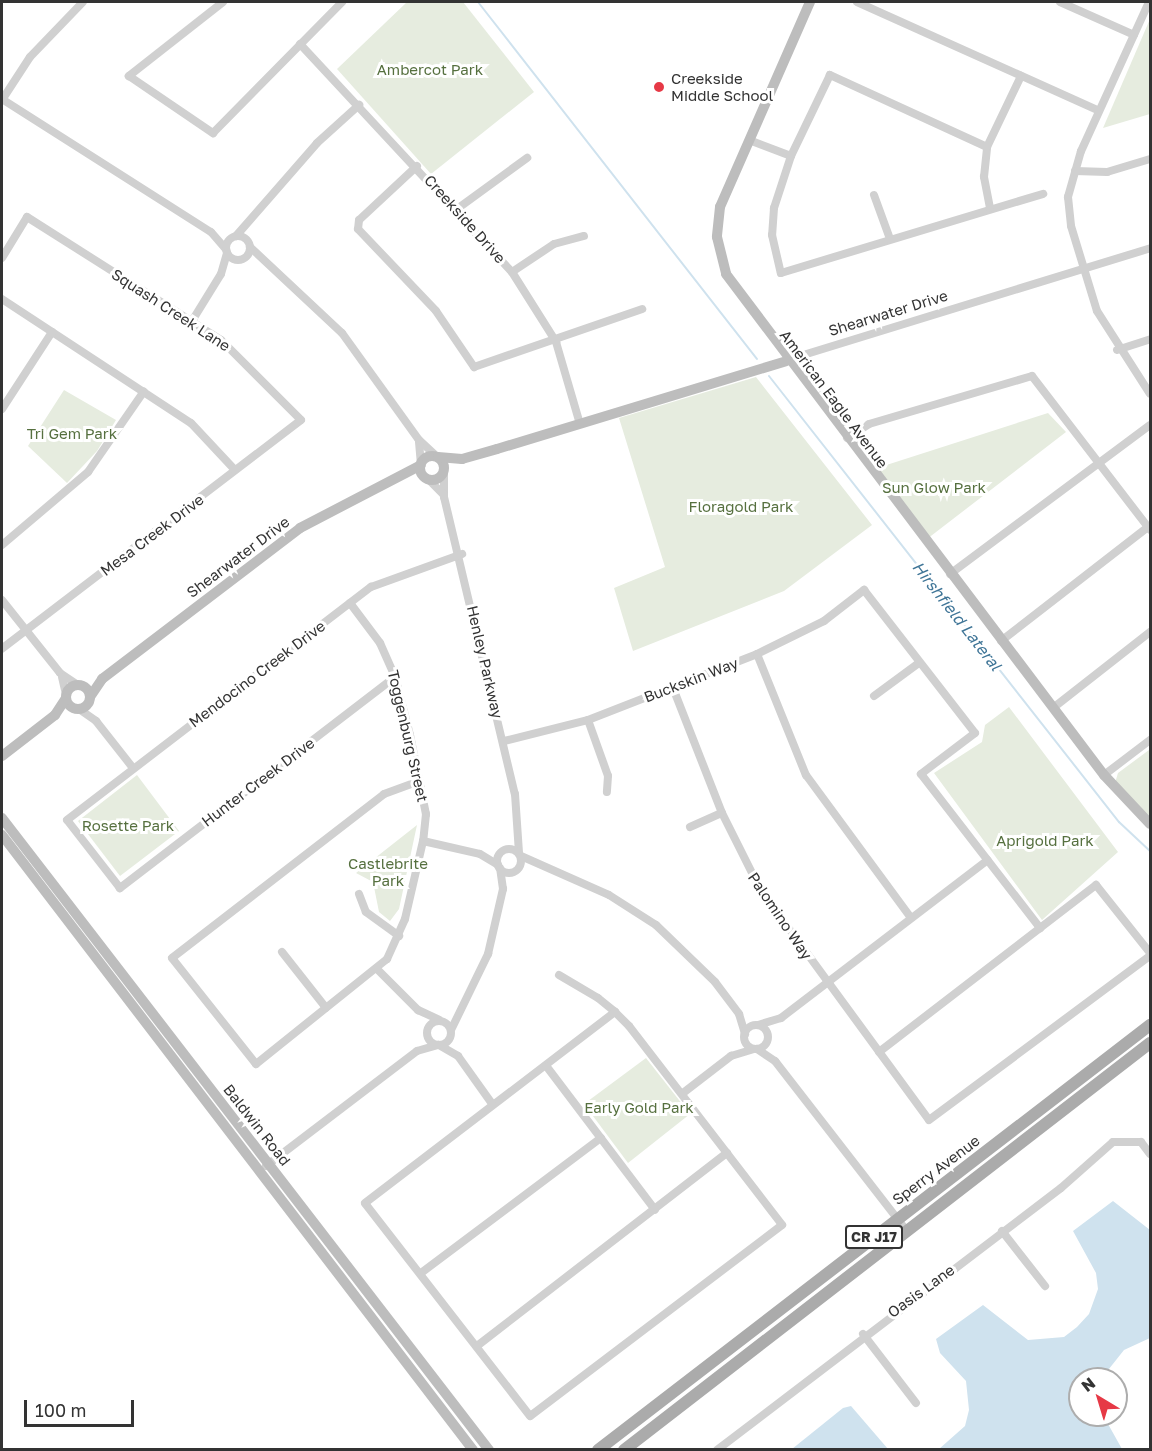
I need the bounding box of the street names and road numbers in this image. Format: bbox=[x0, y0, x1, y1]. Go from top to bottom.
street label: Creekside Drive bbox=[421, 171, 509, 267]
street label: Squash Creek Lane bbox=[108, 265, 234, 355]
street label: Shearwater Drive bbox=[826, 286, 950, 340]
street label: American Eagle Avenue bbox=[776, 326, 892, 472]
street label: Mesa Creek Drive bbox=[97, 490, 207, 580]
street label: Shearwater Drive bbox=[183, 513, 293, 601]
street label: Henley Parkway bbox=[463, 604, 507, 720]
street label: Mendocino Creek Drive bbox=[185, 617, 329, 731]
street label: Buckskin Way bbox=[641, 654, 741, 706]
street label: Toggenburg Street bbox=[384, 668, 432, 804]
street label: Hunter Creek Drive bbox=[198, 734, 318, 830]
street label: Palomino Way bbox=[744, 869, 816, 963]
street label: Baldwin Road bbox=[220, 1081, 294, 1169]
street label: Sperry Avenue bbox=[889, 1131, 983, 1209]
road number: CR J17 bbox=[844, 1226, 904, 1248]
street label: Oasis Lane bbox=[884, 1261, 958, 1321]

